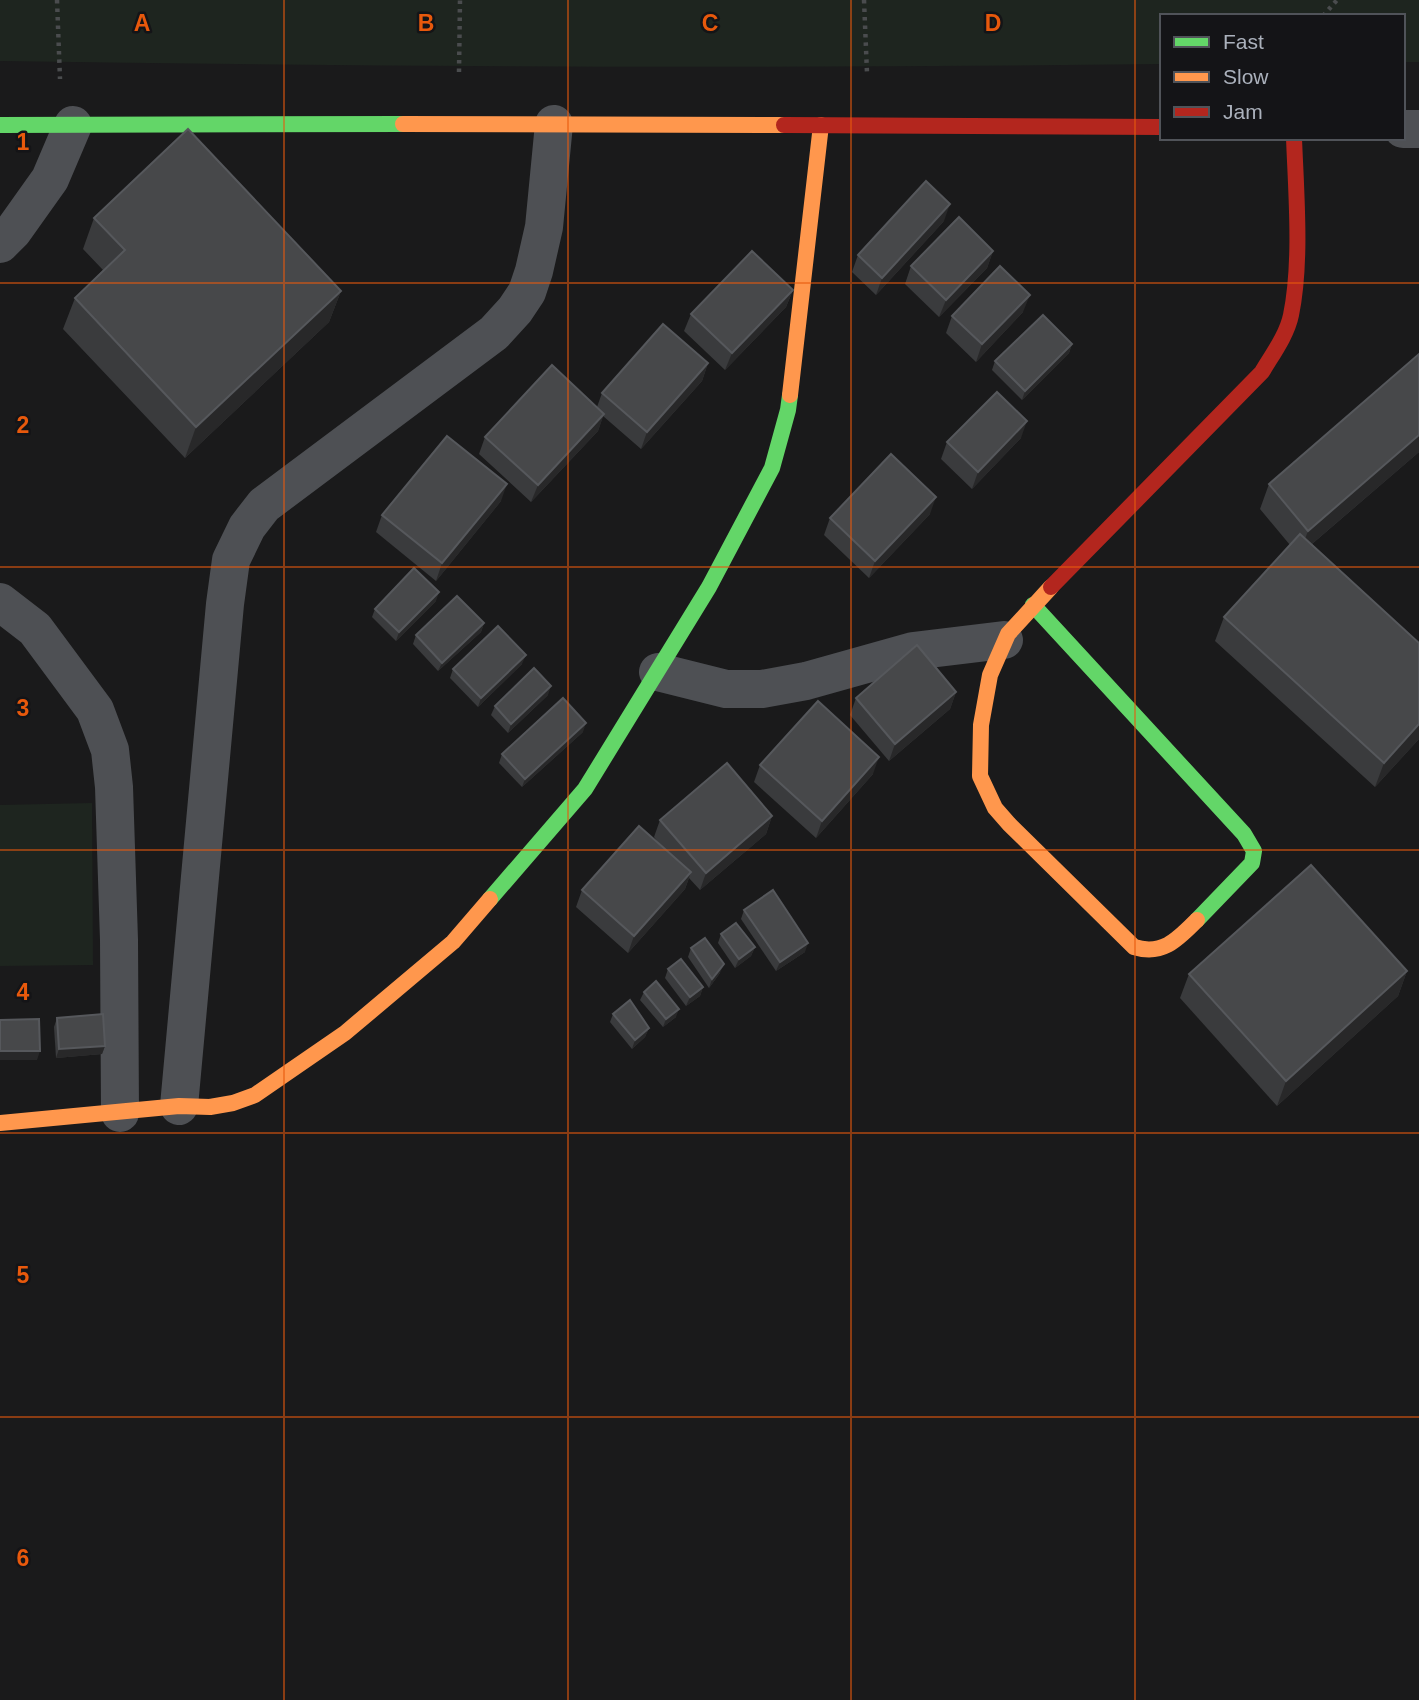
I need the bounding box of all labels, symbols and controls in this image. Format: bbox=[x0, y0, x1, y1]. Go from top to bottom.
text: A bbox=[134, 10, 150, 36]
text: B bbox=[418, 10, 434, 36]
text: C bbox=[702, 10, 718, 36]
text: D bbox=[985, 10, 1001, 36]
legend bbox=[1160, 14, 1405, 140]
text: Fast bbox=[1223, 30, 1264, 53]
text: Slow bbox=[1223, 65, 1269, 88]
text: Jam bbox=[1223, 100, 1263, 123]
text: 1 bbox=[17, 129, 30, 155]
text: 2 bbox=[17, 412, 29, 438]
text: 3 bbox=[17, 695, 29, 721]
text: 4 bbox=[17, 979, 30, 1005]
text: 5 bbox=[17, 1262, 30, 1288]
text: 6 bbox=[17, 1545, 29, 1571]

